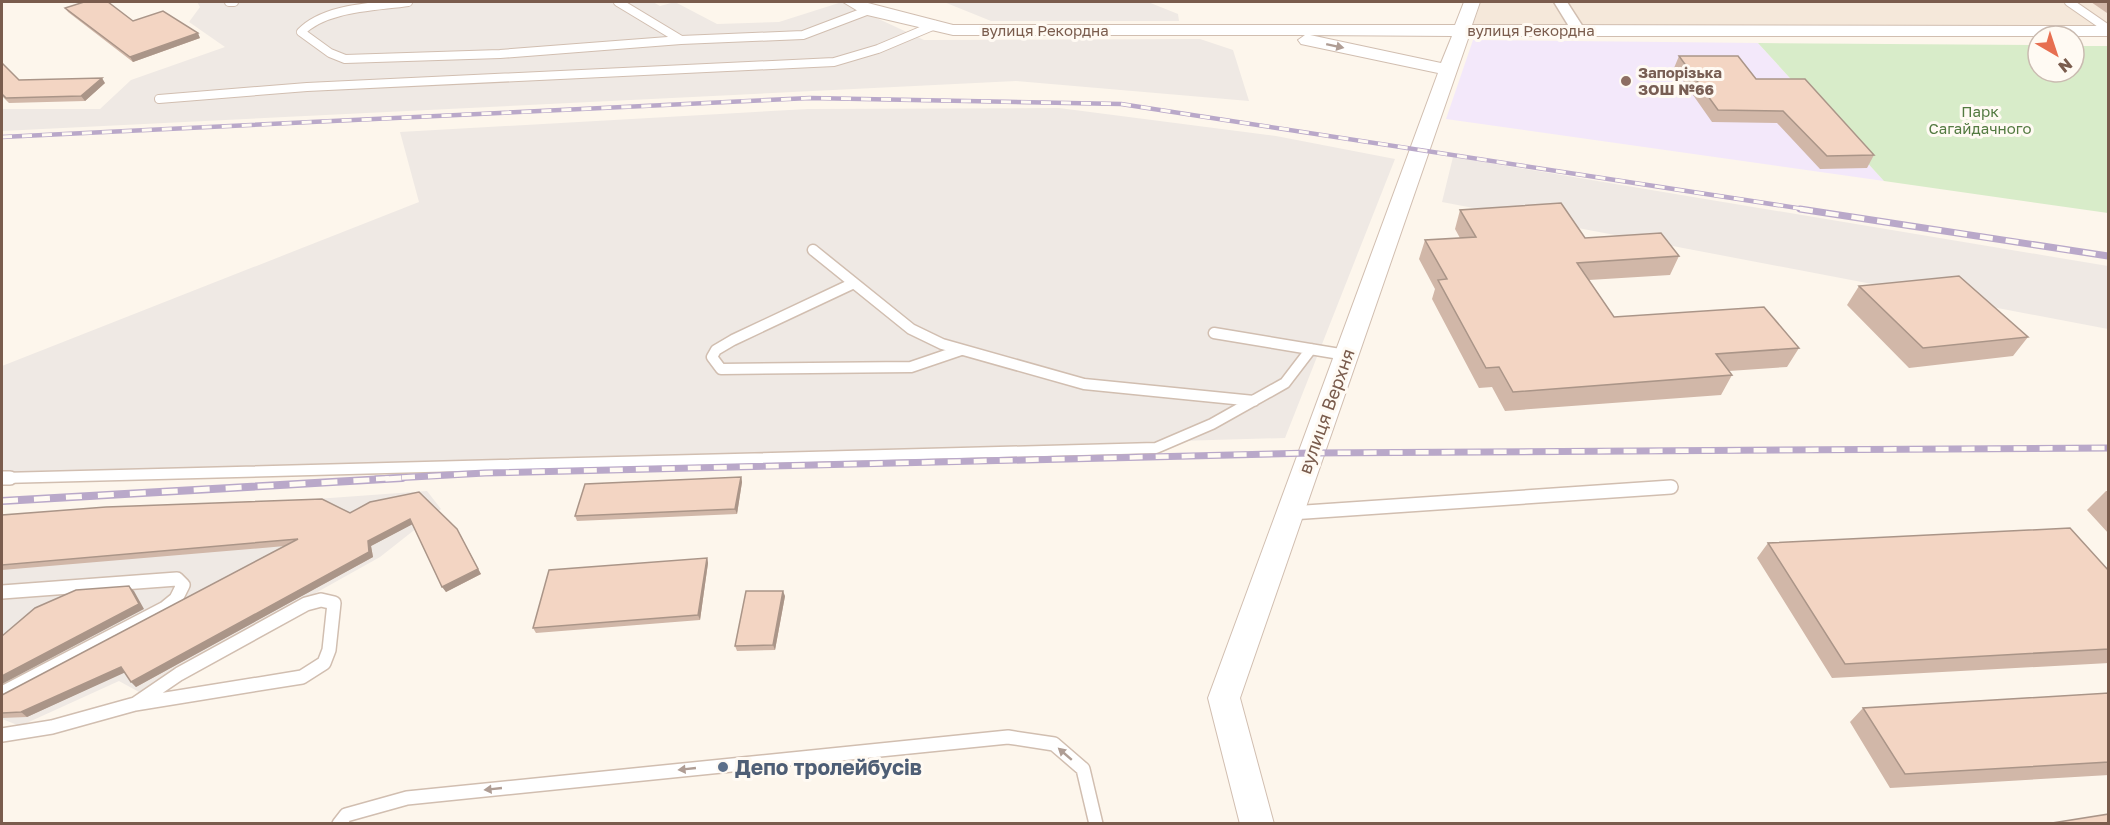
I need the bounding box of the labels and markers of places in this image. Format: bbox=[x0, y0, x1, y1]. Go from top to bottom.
place label: Запорізька ЗОШ №66 bbox=[1638, 63, 1722, 98]
marker: Запорізька ЗОШ №66 bbox=[1619, 74, 1633, 88]
place label: Депо тролейбусів bbox=[735, 754, 922, 780]
marker: Депо тролейбусів bbox=[716, 760, 730, 774]

